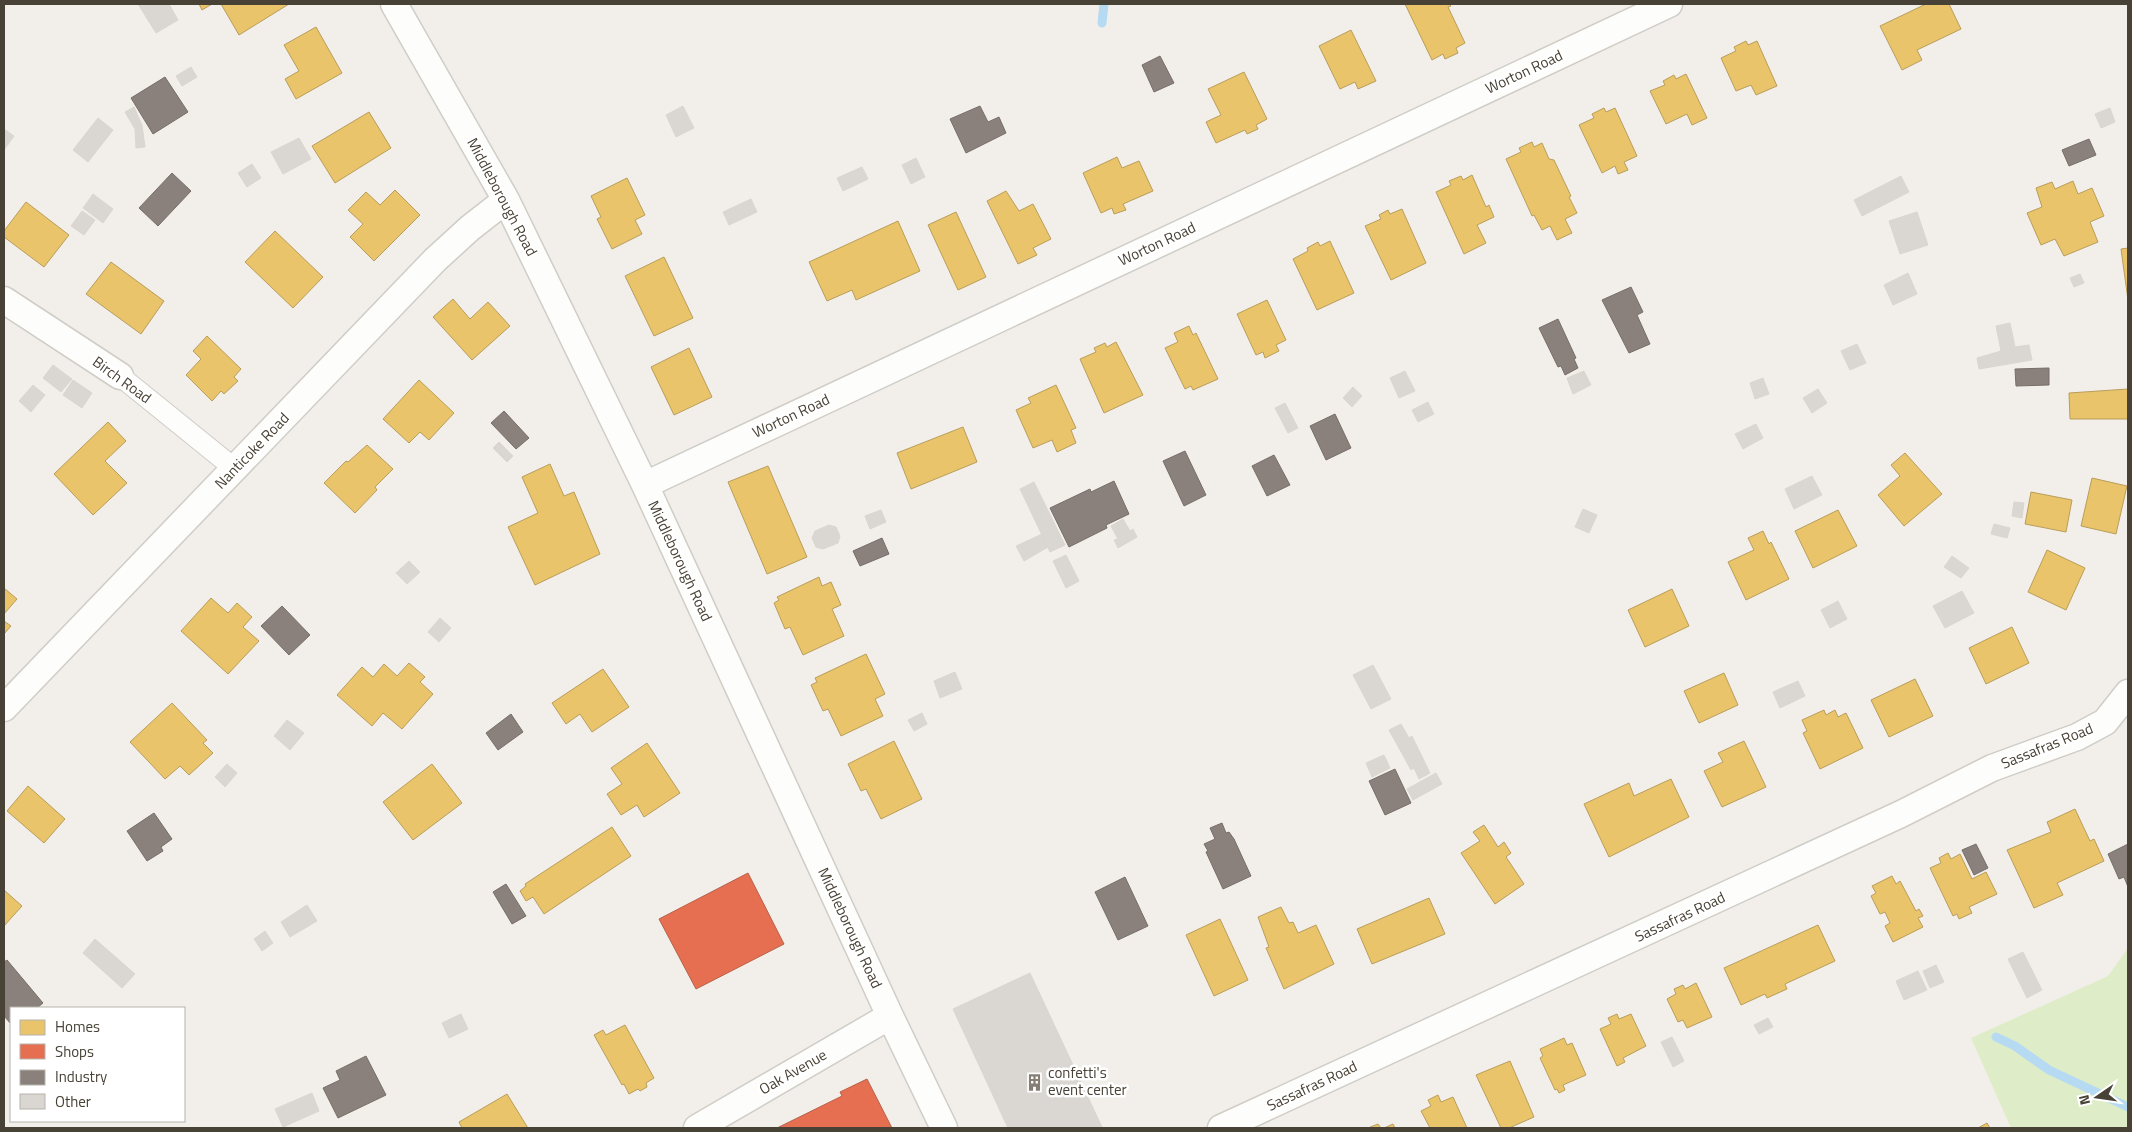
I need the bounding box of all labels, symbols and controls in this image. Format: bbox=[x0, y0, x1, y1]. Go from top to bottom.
street label: Worton Road bbox=[1481, 44, 1566, 100]
street label: Middleborough Road bbox=[462, 133, 543, 260]
street label: Worton Road bbox=[1114, 216, 1199, 272]
street label: Birch Road bbox=[88, 350, 157, 409]
street label: Worton Road bbox=[748, 388, 833, 444]
street label: Nanticoke Road bbox=[209, 407, 294, 494]
street label: Middleborough Road bbox=[642, 497, 719, 625]
street label: Sassafras Road bbox=[1997, 717, 2096, 774]
street label: Middleborough Road bbox=[812, 864, 889, 992]
street label: Sassafras Road bbox=[1631, 886, 1729, 948]
legend bbox=[10, 1007, 185, 1122]
text: Homes bbox=[55, 1015, 100, 1038]
text: Shops bbox=[55, 1040, 94, 1063]
street label: Oak Avenue bbox=[755, 1043, 831, 1100]
street label: Sassafras Road bbox=[1263, 1055, 1361, 1117]
place label: confetti's event center bbox=[1048, 1061, 1127, 1101]
text: Industry bbox=[55, 1065, 107, 1088]
building icon: confetti's event center bbox=[1024, 1072, 1044, 1092]
north arrow bbox=[2072, 1072, 2122, 1122]
text: Other bbox=[55, 1090, 91, 1113]
text: N bbox=[2073, 1093, 2095, 1107]

